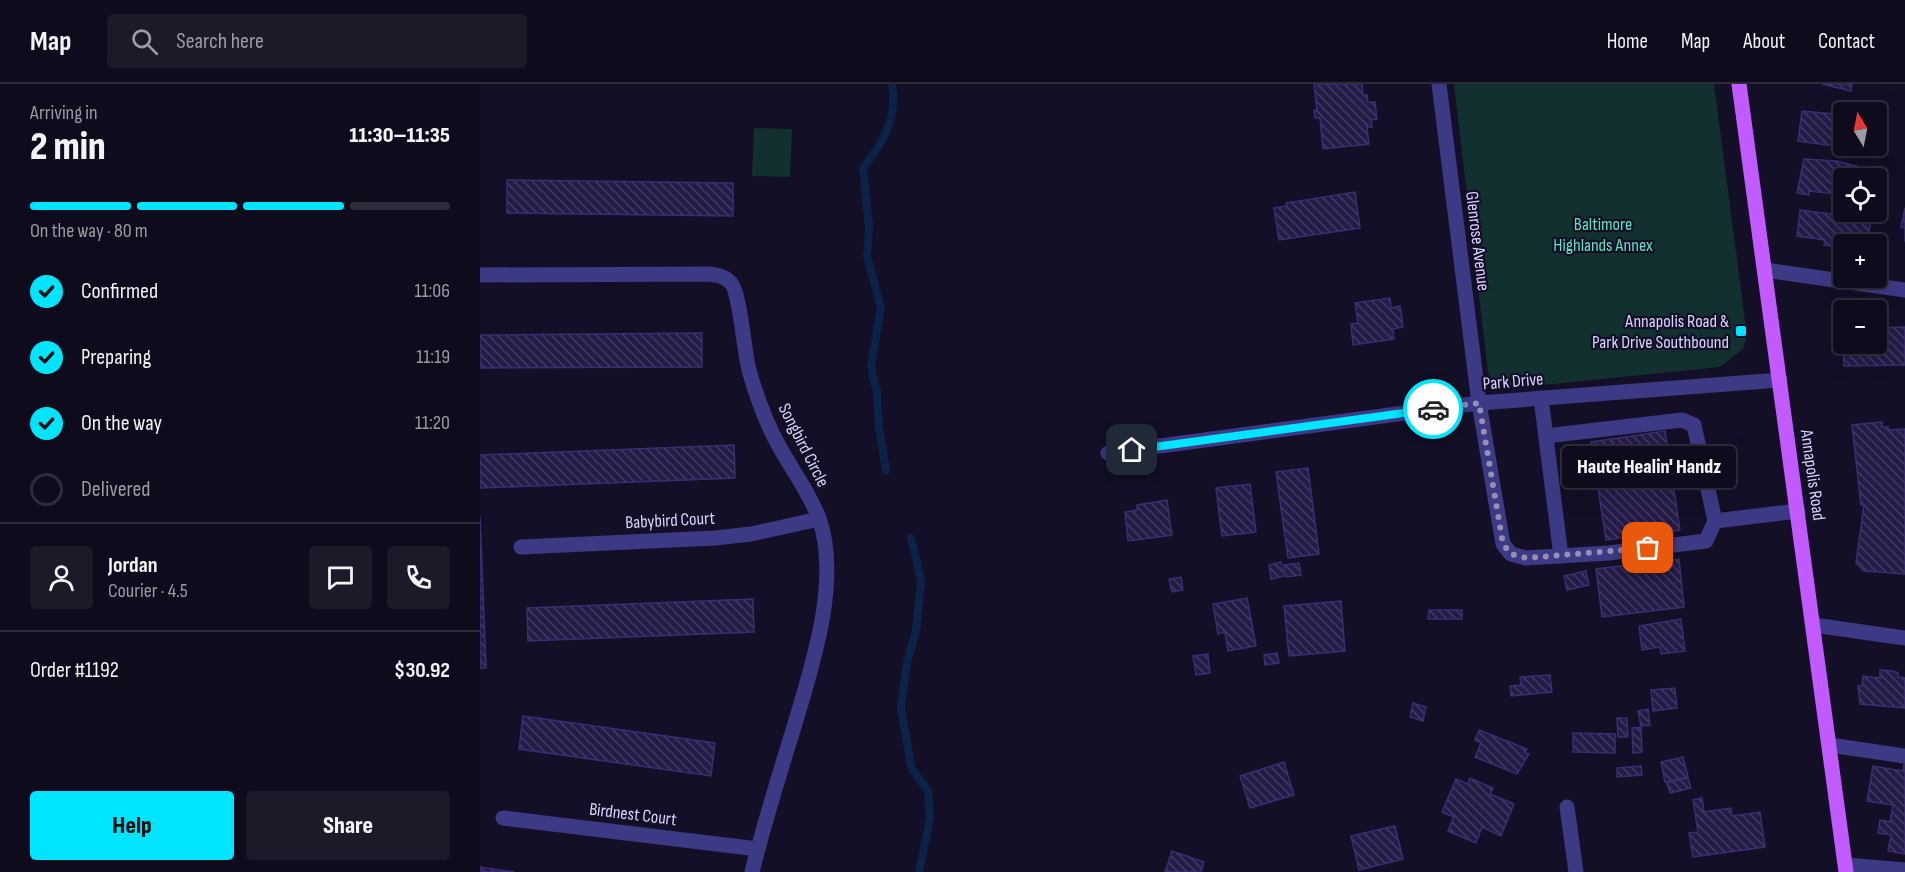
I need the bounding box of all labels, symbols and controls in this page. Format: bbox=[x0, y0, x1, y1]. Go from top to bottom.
search box bbox=[107, 14, 527, 68]
text: Map bbox=[30, 25, 71, 58]
icon: search bbox=[128, 25, 161, 58]
text: Search here bbox=[176, 28, 264, 55]
text: Home bbox=[1607, 29, 1648, 54]
text: Map bbox=[1681, 29, 1710, 54]
text: About bbox=[1743, 29, 1785, 54]
text: Contact bbox=[1818, 29, 1875, 54]
text: Arriving in bbox=[30, 101, 98, 125]
north arrow bbox=[1833, 102, 1887, 156]
map controls bbox=[1833, 102, 1887, 354]
text: 11:30–11:35 bbox=[349, 122, 450, 149]
text: 2 min bbox=[30, 124, 106, 171]
button: locate bbox=[1833, 168, 1887, 222]
street label: Glenrose Avenue bbox=[1461, 190, 1494, 292]
park label: Baltimore Highlands Annex bbox=[1553, 214, 1653, 256]
text: On the way · 80 m bbox=[30, 219, 148, 243]
button: + bbox=[1833, 234, 1887, 288]
icon: check bbox=[30, 275, 63, 308]
text: Confirmed bbox=[81, 278, 158, 305]
text: 11:06 bbox=[415, 279, 450, 303]
button: − bbox=[1833, 300, 1887, 354]
place label: Annapolis Road & Park Drive Southbound bbox=[1592, 311, 1729, 353]
marker: Annapolis Road & Park Drive Southbound bbox=[1734, 324, 1748, 338]
icon: check bbox=[30, 341, 63, 374]
text: Preparing bbox=[81, 344, 151, 371]
text: 11:19 bbox=[416, 345, 450, 369]
street label: Park Drive bbox=[1482, 368, 1544, 395]
courier bbox=[1403, 379, 1463, 439]
icon: car bbox=[1417, 393, 1450, 426]
street label: Songbird Circle bbox=[774, 400, 834, 490]
icon: check bbox=[30, 407, 63, 440]
text: On the way bbox=[81, 410, 162, 437]
text: 11:20 bbox=[415, 411, 450, 435]
pin bbox=[1106, 424, 1157, 475]
street label: Annapolis Road bbox=[1796, 427, 1829, 522]
icon: home bbox=[1115, 433, 1148, 466]
callout: Haute Healin' Handz bbox=[1561, 446, 1735, 488]
text: Haute Healin' Handz bbox=[1577, 455, 1721, 479]
text: Delivered bbox=[81, 476, 150, 503]
street label: Babybird Court bbox=[625, 508, 716, 533]
pin bbox=[1622, 522, 1673, 573]
icon: bag bbox=[1631, 531, 1664, 564]
button: person bbox=[30, 546, 93, 609]
button: chat bbox=[309, 546, 372, 609]
button: phone bbox=[387, 546, 450, 609]
text: Jordan bbox=[108, 552, 157, 579]
text: Courier · 4.5 bbox=[108, 579, 188, 603]
text: Order #1192 bbox=[30, 657, 119, 684]
text: $30.92 bbox=[394, 657, 450, 684]
button: Help bbox=[30, 791, 234, 860]
button: Share bbox=[246, 791, 450, 860]
street label: Birdnest Court bbox=[588, 799, 678, 830]

